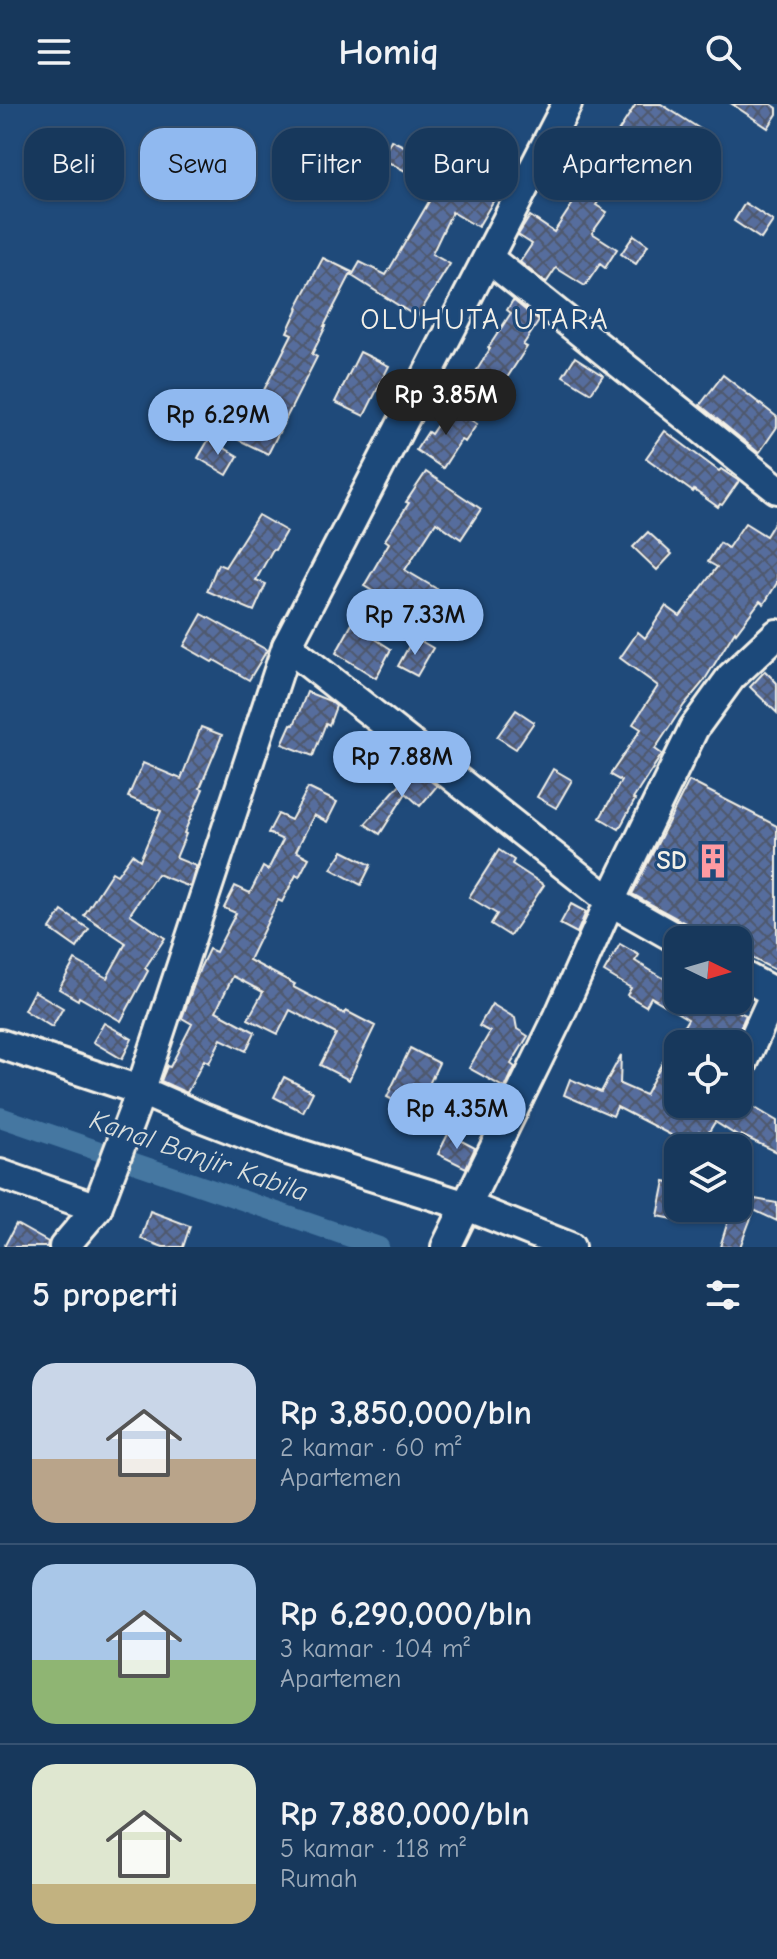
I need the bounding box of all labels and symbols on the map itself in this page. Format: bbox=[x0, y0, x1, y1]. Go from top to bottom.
district label: OLUHUTA UTARA bbox=[360, 302, 610, 337]
pin: Rp 3.85M bbox=[363, 369, 529, 437]
pin: Rp 6.29M bbox=[135, 389, 301, 457]
pin: Rp 7.33M bbox=[332, 589, 498, 657]
pin: Rp 7.88M bbox=[319, 731, 485, 799]
building icon: SD bbox=[694, 842, 732, 880]
place label: SD bbox=[657, 846, 687, 876]
north arrow bbox=[664, 926, 752, 1014]
pin: Rp 4.35M bbox=[374, 1083, 540, 1151]
water label: Kanal Banjir Kabila bbox=[86, 1104, 312, 1208]

